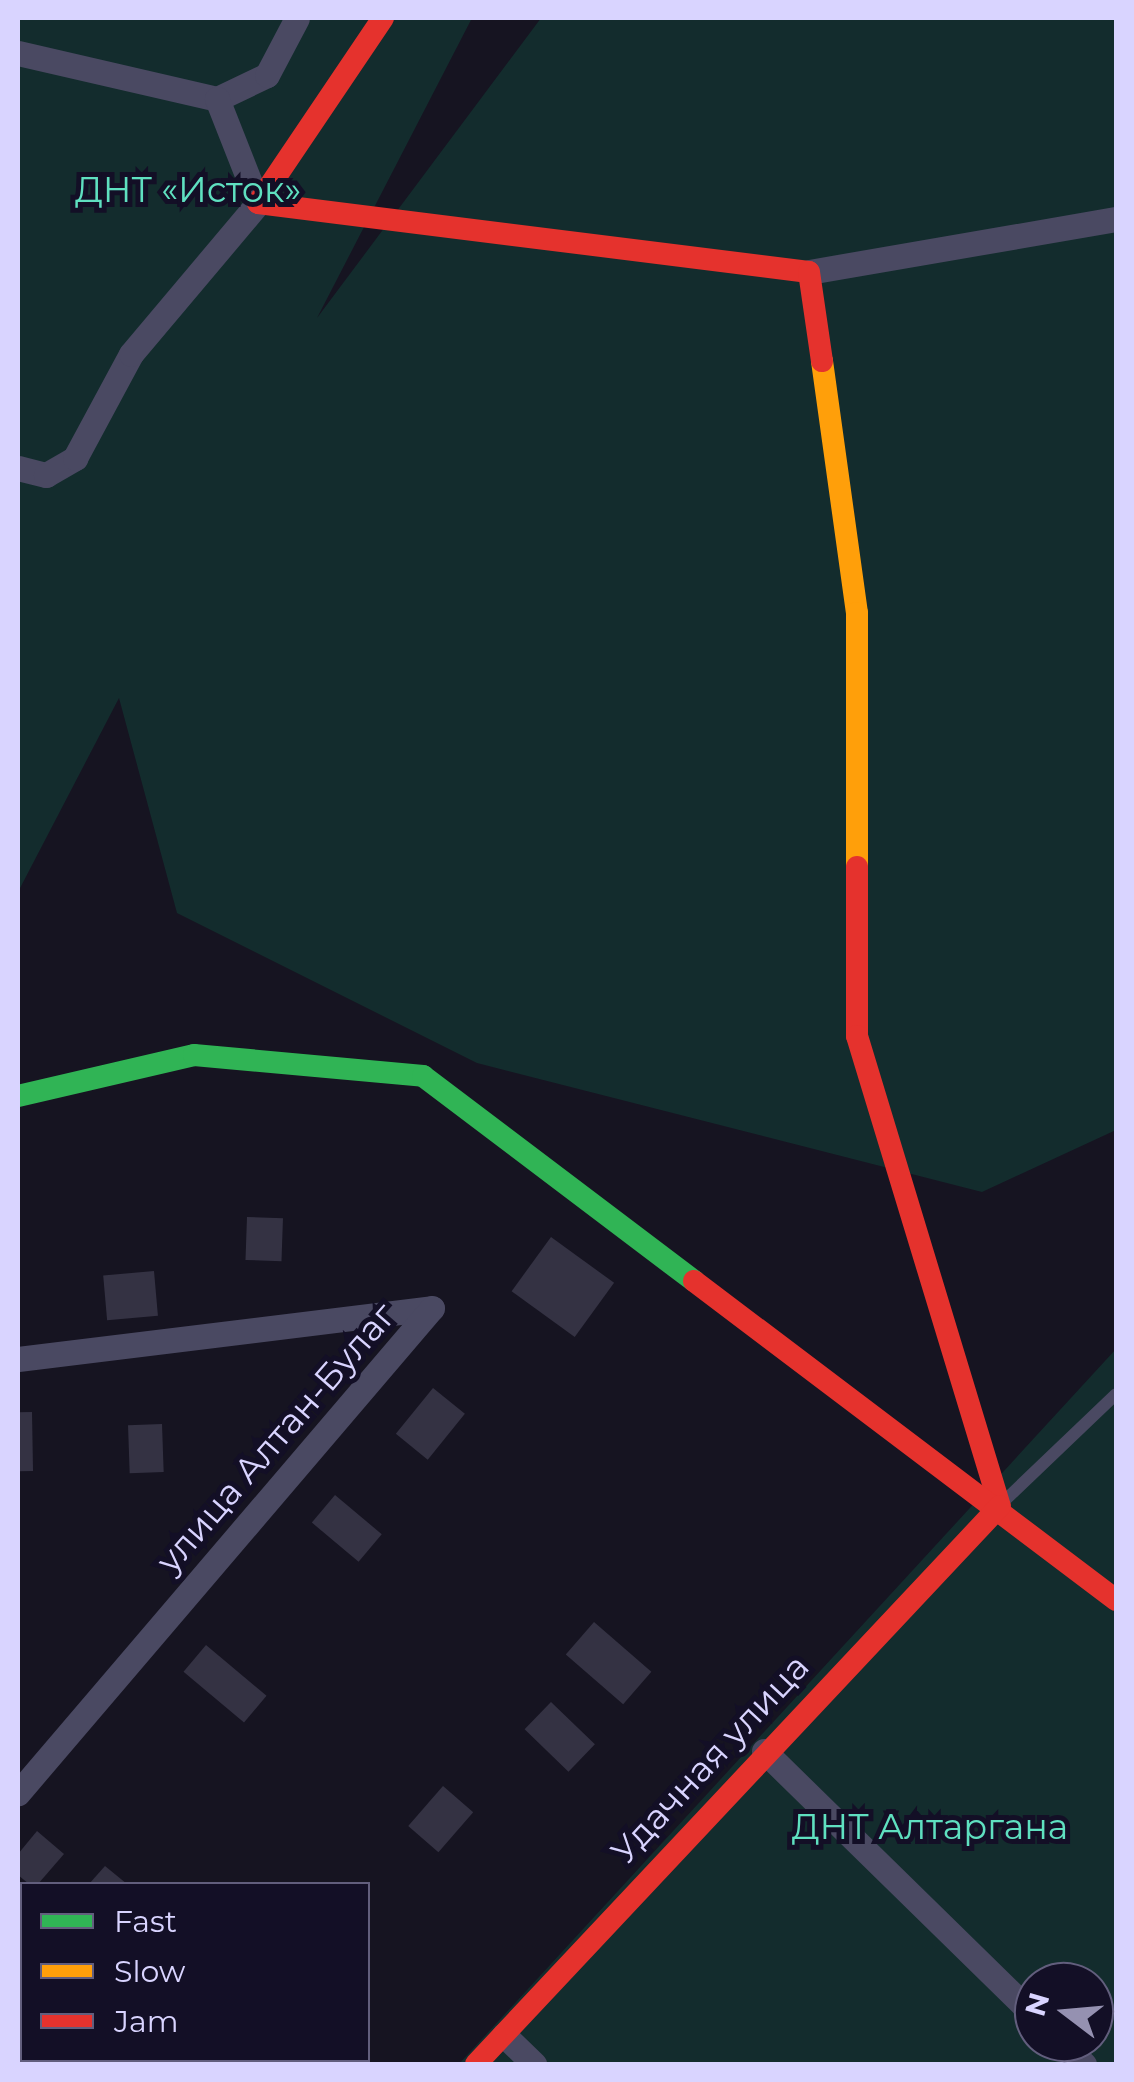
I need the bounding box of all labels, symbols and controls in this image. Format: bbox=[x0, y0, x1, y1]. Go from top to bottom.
park label: ДНТ «Исток» bbox=[75, 169, 301, 211]
street label: улица Алтан-Булаг bbox=[148, 1295, 404, 1581]
street label: Удачная улица bbox=[602, 1646, 818, 1872]
park label: ДНТ Алтаргана bbox=[792, 1806, 1068, 1848]
legend bbox=[20, 1882, 370, 2062]
text: Fast bbox=[114, 1903, 177, 1940]
text: Slow bbox=[114, 1953, 185, 1990]
north arrow bbox=[1014, 1962, 1114, 2062]
text: N bbox=[1018, 1989, 1057, 2020]
text: Jam bbox=[114, 2003, 179, 2040]

